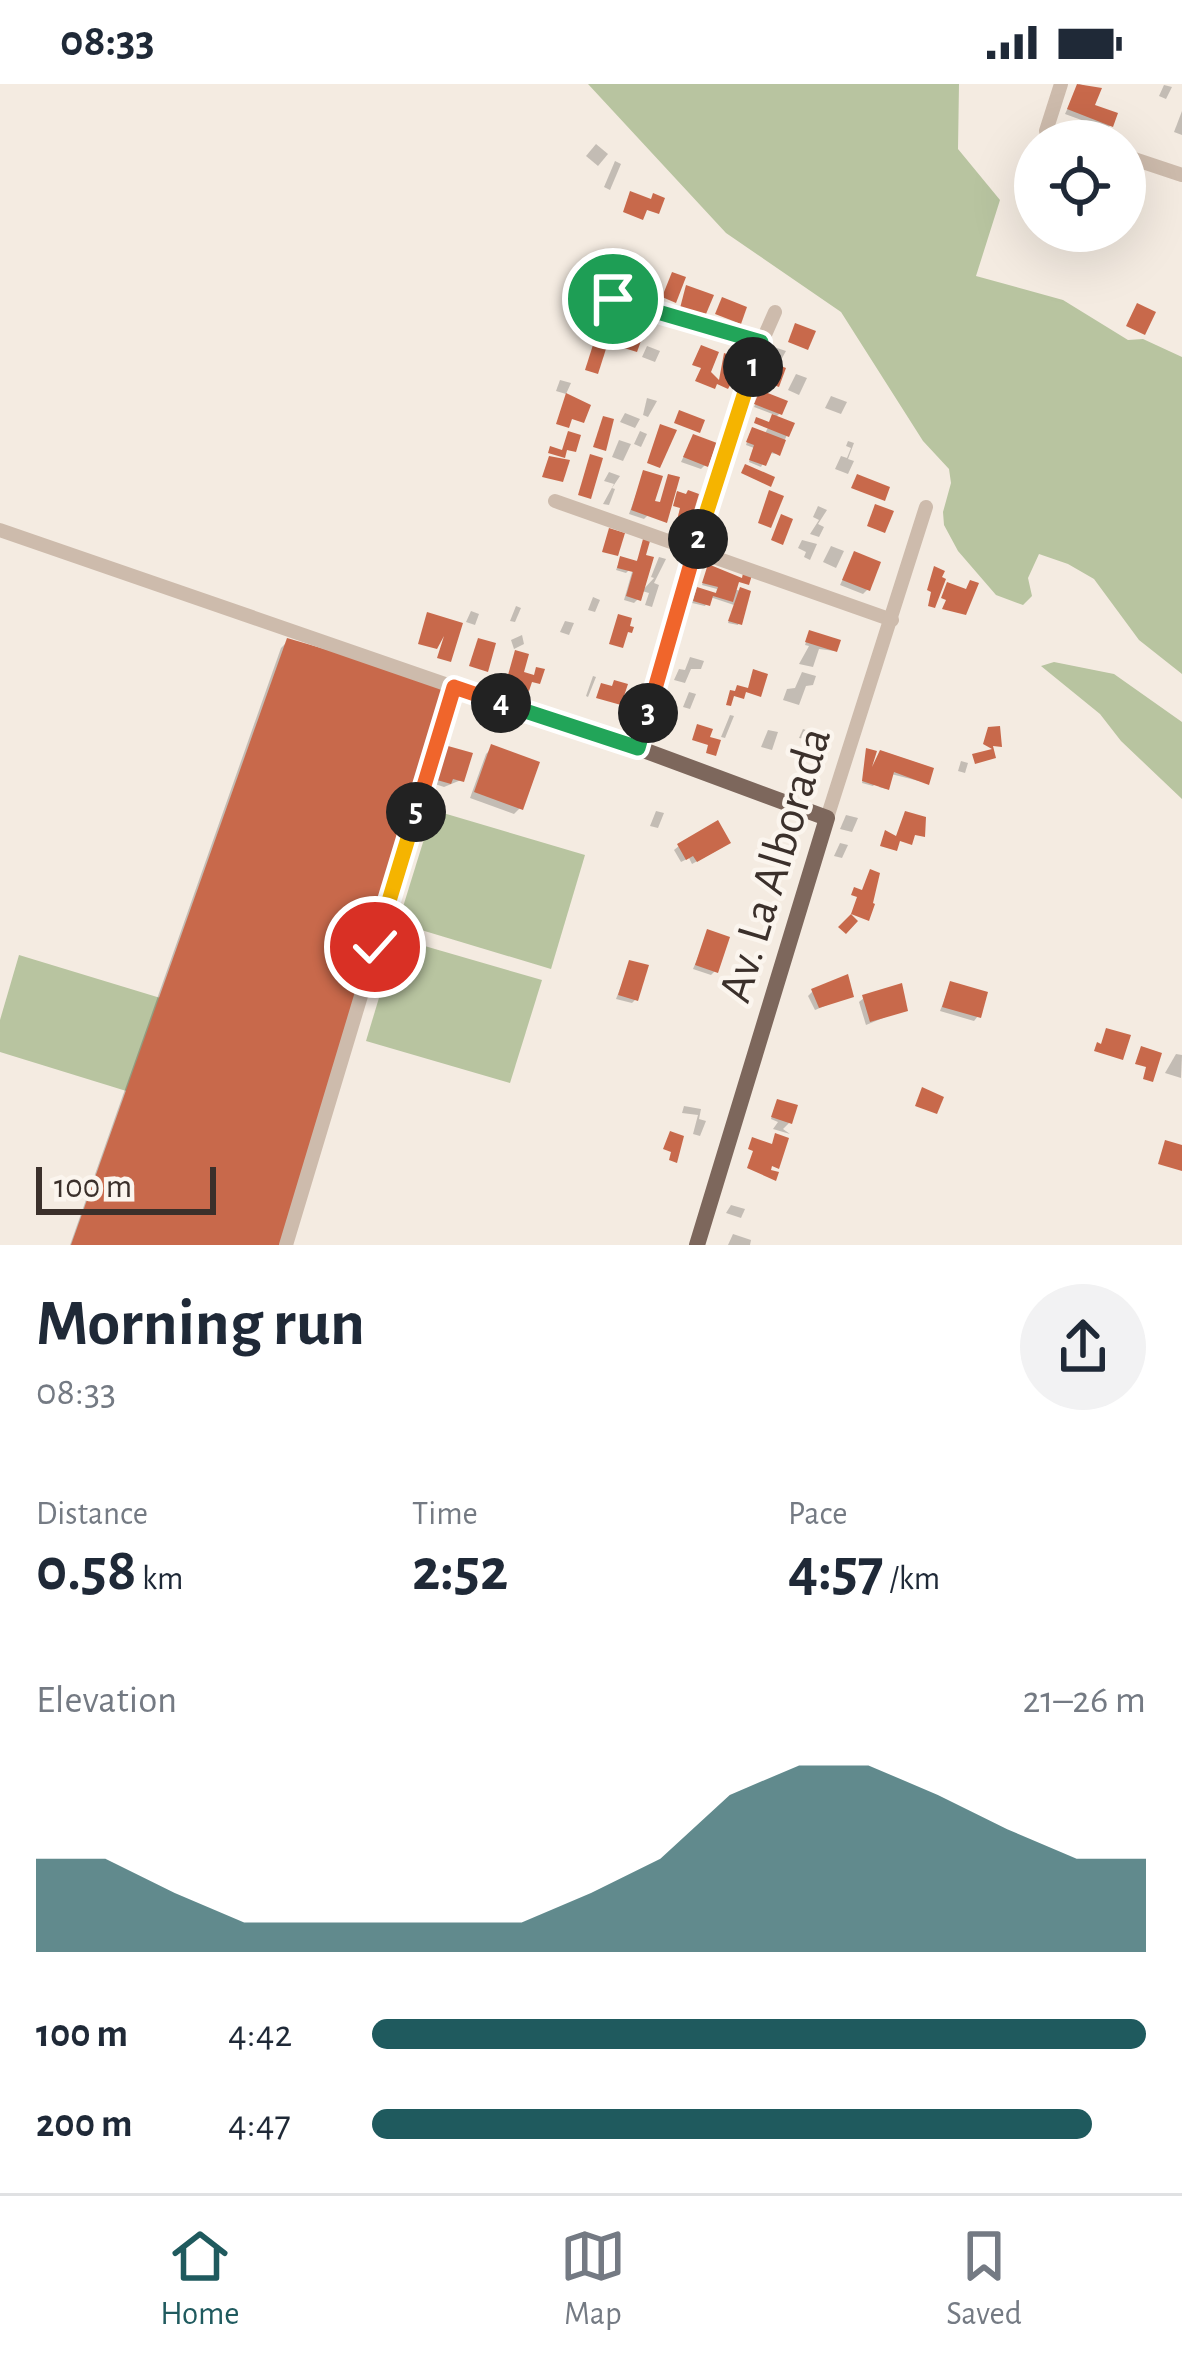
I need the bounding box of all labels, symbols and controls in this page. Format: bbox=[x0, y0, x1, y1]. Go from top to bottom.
text: 08:33 bbox=[60, 19, 155, 64]
map controls bbox=[1014, 120, 1146, 252]
button: locate bbox=[1014, 120, 1146, 252]
pin bbox=[562, 248, 664, 350]
icon: arrive bbox=[580, 266, 646, 332]
pin: 1 bbox=[723, 337, 783, 397]
text: 1 bbox=[747, 350, 759, 383]
pin: 2 bbox=[668, 509, 728, 569]
text: 2 bbox=[690, 522, 706, 555]
pin: 4 bbox=[471, 673, 531, 733]
pin: 3 bbox=[618, 683, 678, 743]
text: 4 bbox=[493, 686, 509, 719]
text: 3 bbox=[641, 696, 655, 729]
street label: Av. La Alborada bbox=[711, 722, 840, 1008]
pin: 5 bbox=[386, 782, 446, 842]
text: 5 bbox=[409, 795, 423, 828]
pin bbox=[324, 896, 426, 998]
icon: check bbox=[342, 914, 408, 980]
scale bar bbox=[36, 1161, 216, 1214]
text: 100 m bbox=[54, 1171, 132, 1204]
button: share bbox=[1020, 1284, 1146, 1410]
text: Morning run bbox=[36, 1291, 365, 1357]
text: 08:33 bbox=[36, 1373, 116, 1412]
text: Distance bbox=[36, 1498, 148, 1531]
text: Time bbox=[412, 1498, 478, 1531]
text: Pace bbox=[788, 1498, 847, 1531]
text: 0.58 bbox=[36, 1541, 137, 1601]
text: 2:52 bbox=[412, 1541, 508, 1601]
text: 4:57 bbox=[788, 1541, 884, 1601]
text: km bbox=[137, 1563, 183, 1596]
text: /km bbox=[884, 1563, 940, 1596]
text: Elevation bbox=[36, 1681, 177, 1720]
text: 21–26 m bbox=[1023, 1681, 1146, 1720]
text: 100 m bbox=[36, 2015, 128, 2054]
text: 4:42 bbox=[228, 2015, 292, 2054]
text: 200 m bbox=[36, 2105, 132, 2144]
text: 4:47 bbox=[228, 2105, 291, 2144]
tab: Home bbox=[160, 2223, 240, 2335]
tab: Map bbox=[560, 2223, 626, 2335]
tab: Saved bbox=[946, 2223, 1022, 2335]

